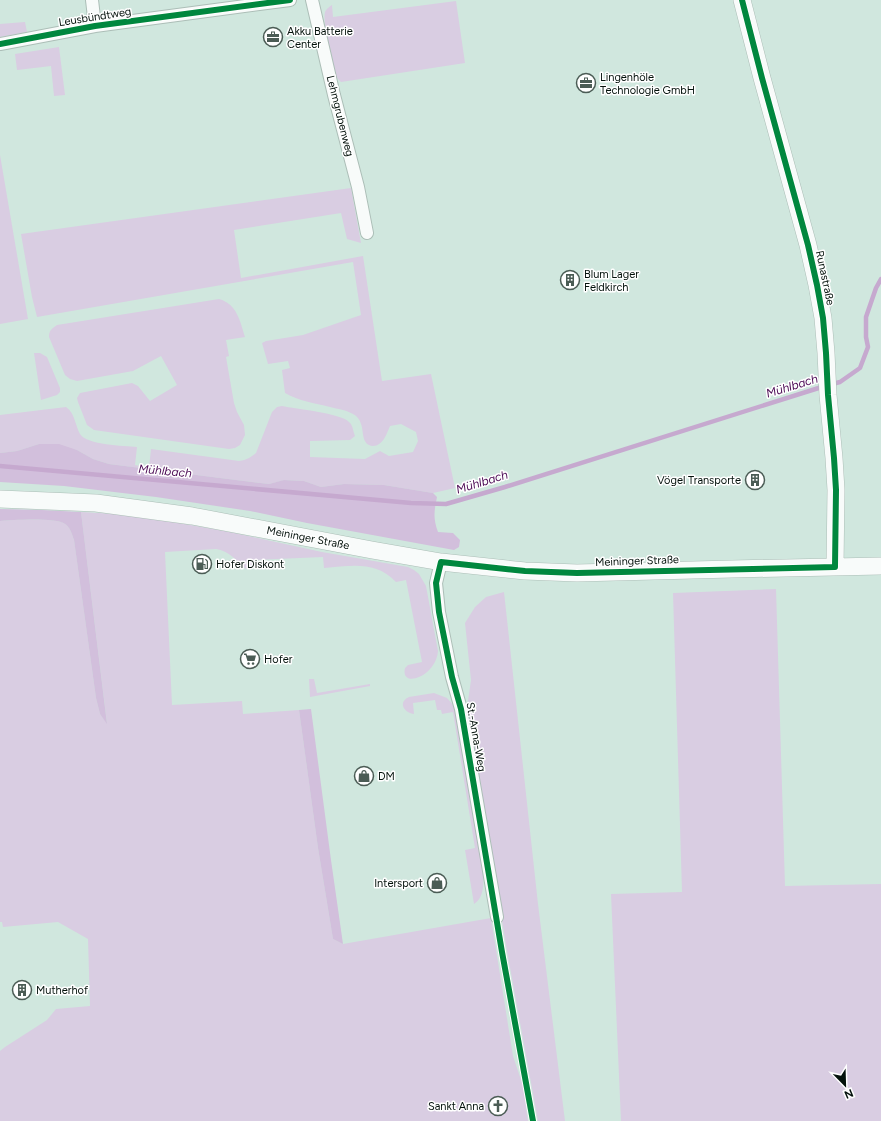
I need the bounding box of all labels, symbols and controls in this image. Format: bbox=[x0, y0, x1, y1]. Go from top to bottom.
street label: Leusbündtweg bbox=[58, 5, 132, 29]
place label: Akku Batterie Center bbox=[287, 25, 353, 51]
office icon: Akku Batterie Center bbox=[262, 26, 284, 48]
place label: Lingenhöle Technologie GmbH bbox=[600, 71, 695, 97]
office icon: Lingenhöle Technologie GmbH bbox=[575, 72, 597, 94]
street label: Lehmgrubenweg bbox=[324, 74, 356, 158]
street label: Runastraße bbox=[813, 249, 837, 307]
place label: Blum Lager Feldkirch bbox=[584, 268, 639, 294]
building icon: Blum Lager Feldkirch bbox=[559, 269, 581, 291]
water label: Mühlbach bbox=[764, 371, 820, 401]
water label: Mühlbach bbox=[138, 462, 193, 480]
water label: Mühlbach bbox=[454, 467, 510, 497]
building icon: Vögel Transporte bbox=[744, 469, 766, 491]
place label: Vögel Transporte bbox=[657, 474, 741, 487]
street label: Meininger Straße bbox=[266, 524, 350, 552]
fuel station icon: Hofer Diskont bbox=[191, 553, 213, 575]
street label: Meininger Straße bbox=[595, 553, 679, 569]
place label: Hofer Diskont bbox=[216, 558, 284, 571]
supermarket icon: Hofer bbox=[239, 648, 261, 670]
place label: Hofer bbox=[264, 653, 293, 666]
street label: St.-Anna-Weg bbox=[463, 701, 489, 773]
shop icon: DM bbox=[353, 765, 375, 787]
place label: DM bbox=[378, 770, 395, 783]
shop icon: Intersport bbox=[426, 872, 448, 894]
place label: Intersport bbox=[374, 877, 423, 890]
building icon: Mutherhof bbox=[11, 979, 33, 1001]
place label: Mutherhof bbox=[36, 984, 89, 997]
north arrow bbox=[825, 1065, 865, 1105]
text: N bbox=[842, 1086, 855, 1101]
church icon: Sankt Anna bbox=[487, 1095, 509, 1117]
place label: Sankt Anna bbox=[428, 1100, 484, 1113]

